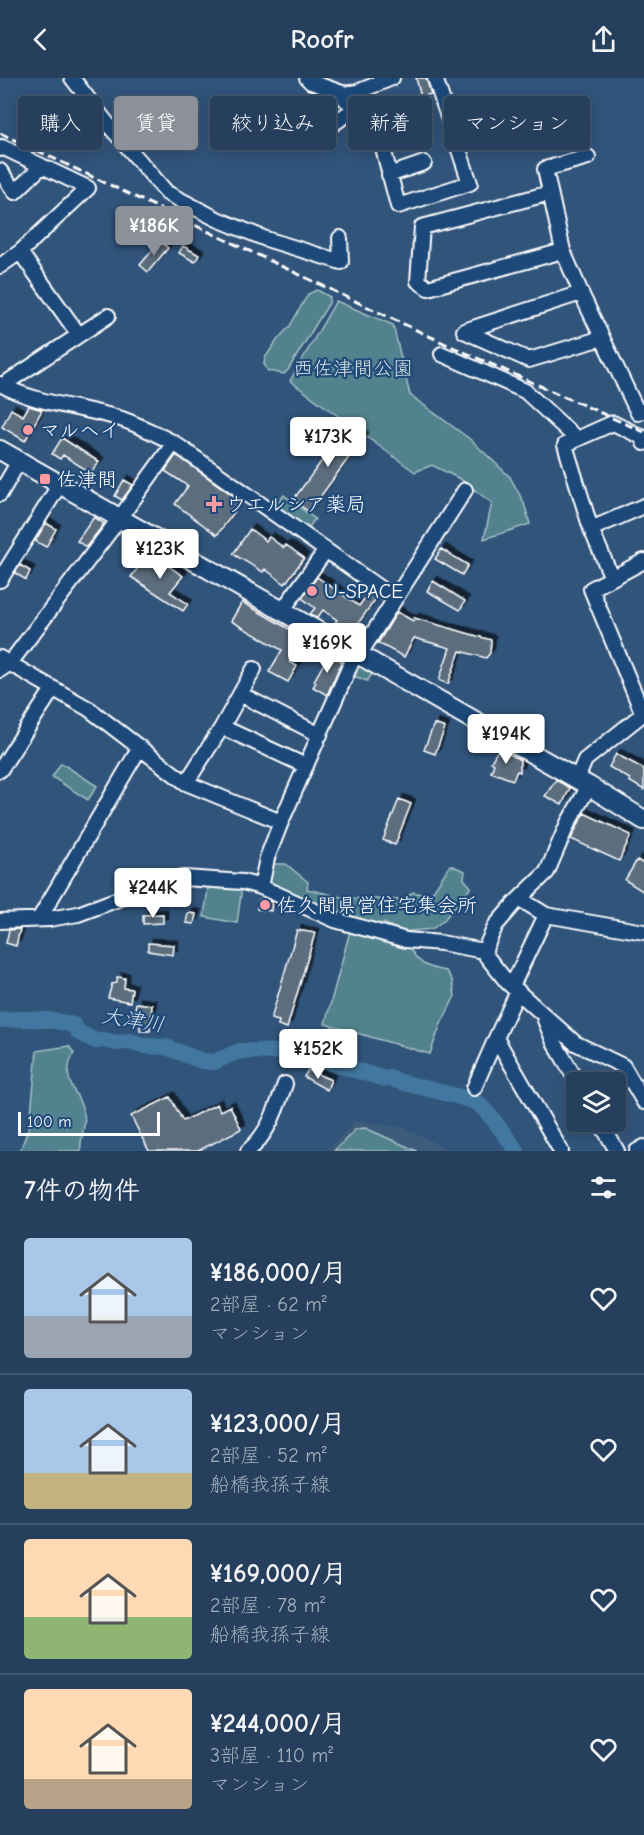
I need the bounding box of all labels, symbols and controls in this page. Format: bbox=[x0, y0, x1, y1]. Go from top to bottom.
icon: back bbox=[24, 23, 57, 56]
icon: share bbox=[587, 23, 620, 56]
text: Roofr bbox=[290, 24, 354, 55]
chip: 購入 bbox=[18, 96, 102, 150]
chip: 賃貸 bbox=[114, 96, 198, 150]
chip: 絞り込み bbox=[210, 96, 336, 150]
chip: 新着 bbox=[348, 96, 432, 150]
chip: マンション bbox=[444, 96, 590, 150]
pin: ¥186K bbox=[112, 206, 196, 257]
text: ¥186K bbox=[129, 214, 179, 237]
park label: 西佐津間公園 bbox=[293, 357, 413, 380]
pin: ¥173K bbox=[286, 417, 370, 468]
place label: マルヘイ bbox=[40, 419, 120, 442]
marker: マルヘイ bbox=[21, 423, 35, 437]
text: ¥173K bbox=[304, 425, 352, 448]
place label: 佐津間 bbox=[57, 468, 117, 491]
marker: 佐津間 bbox=[38, 472, 52, 486]
place label: ウエルシア薬局 bbox=[226, 493, 366, 516]
marker: ウエルシア薬局 bbox=[207, 497, 221, 511]
pin: ¥123K bbox=[118, 529, 202, 580]
text: ¥123K bbox=[136, 537, 184, 560]
place label: U-SPACE bbox=[324, 580, 403, 603]
marker: U-SPACE bbox=[305, 584, 319, 598]
pin: ¥169K bbox=[285, 623, 369, 674]
text: ¥169K bbox=[302, 631, 352, 654]
pin: ¥194K bbox=[464, 714, 548, 765]
text: ¥194K bbox=[482, 722, 530, 745]
pin: ¥244K bbox=[111, 868, 195, 919]
text: ¥244K bbox=[128, 876, 178, 899]
place label: 佐久間県営住宅集会所 bbox=[277, 894, 477, 917]
marker: 佐久間県営住宅集会所 bbox=[258, 898, 272, 912]
water label: 大津川 bbox=[100, 1003, 166, 1037]
pin: ¥152K bbox=[276, 1029, 360, 1080]
text: ¥152K bbox=[293, 1037, 343, 1060]
map controls bbox=[566, 1072, 626, 1132]
button: layers bbox=[566, 1072, 626, 1132]
scale bar bbox=[18, 1109, 160, 1136]
text: 100 m bbox=[27, 1113, 71, 1131]
icon: filters bbox=[587, 1171, 620, 1204]
text: 7件の物件 bbox=[24, 1176, 140, 1206]
text: ¥186,000/月 bbox=[210, 1258, 347, 1288]
icon: home bbox=[72, 1262, 144, 1334]
icon: heart bbox=[587, 1282, 620, 1315]
text: 2部屋 · 62 m² bbox=[210, 1293, 327, 1316]
text: マンション bbox=[210, 1322, 309, 1345]
text: ¥123,000/月 bbox=[210, 1409, 346, 1439]
icon: home bbox=[72, 1413, 144, 1485]
icon: heart bbox=[587, 1433, 620, 1466]
text: 2部屋 · 52 m² bbox=[210, 1444, 327, 1467]
text: 船橋我孫子線 bbox=[210, 1473, 330, 1496]
text: ¥169,000/月 bbox=[210, 1559, 347, 1589]
icon: home bbox=[72, 1563, 144, 1635]
icon: heart bbox=[587, 1583, 620, 1616]
text: 2部屋 · 78 m² bbox=[210, 1594, 325, 1617]
text: 船橋我孫子線 bbox=[210, 1623, 330, 1646]
text: ¥244,000/月 bbox=[210, 1709, 346, 1739]
icon: home bbox=[72, 1713, 144, 1785]
icon: heart bbox=[587, 1733, 620, 1766]
text: 3部屋 · 110 m² bbox=[210, 1744, 333, 1767]
text: マンション bbox=[210, 1773, 309, 1796]

